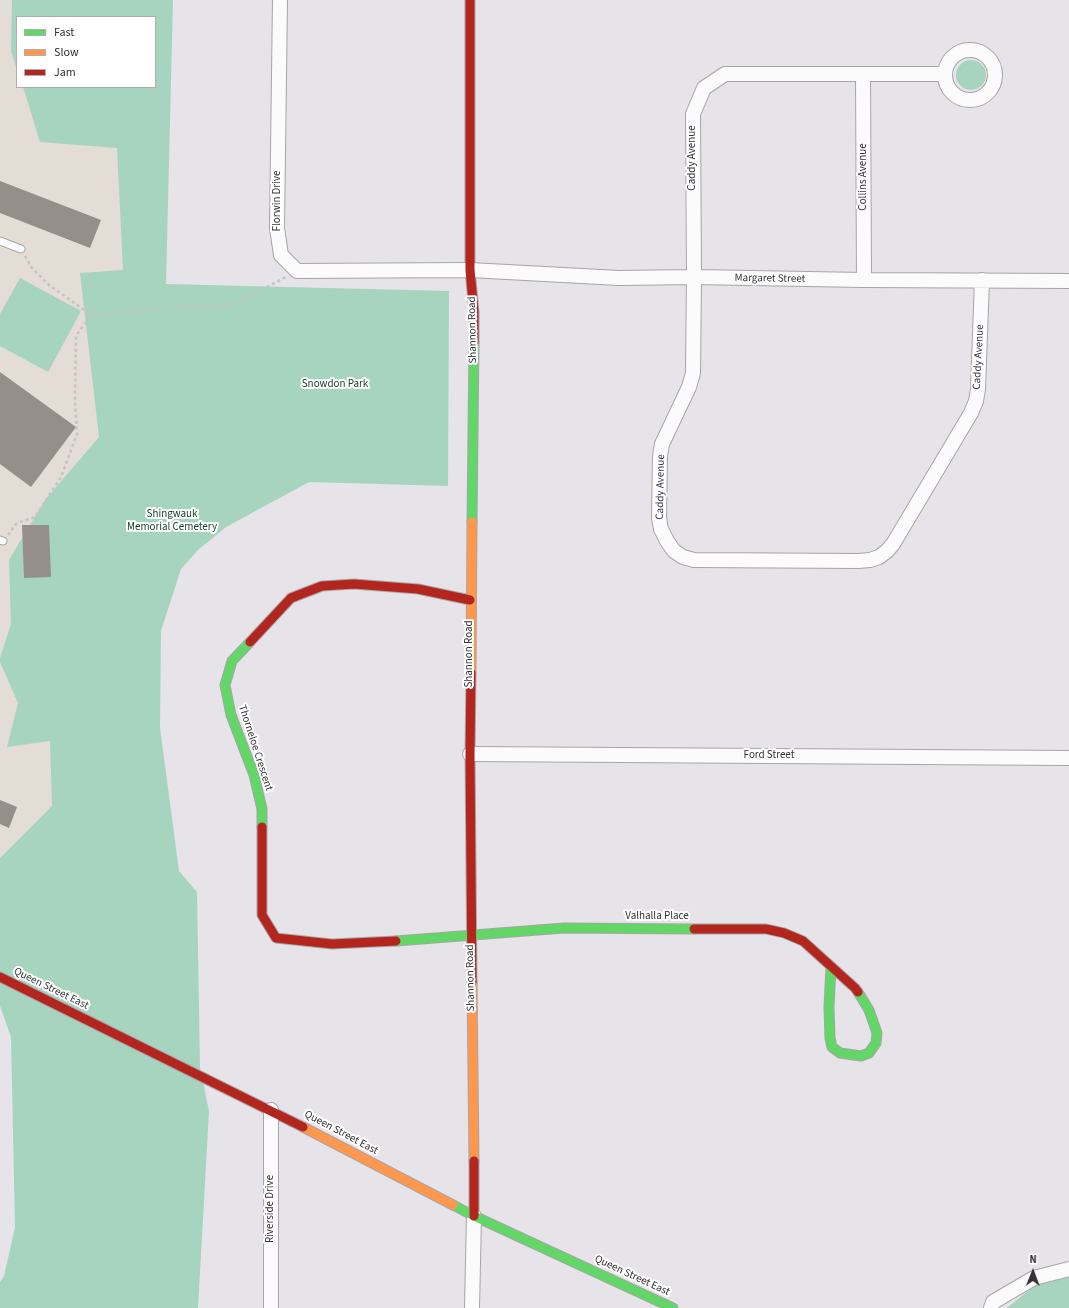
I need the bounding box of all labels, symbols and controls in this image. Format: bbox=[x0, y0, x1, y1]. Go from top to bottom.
legend bbox=[16, 16, 156, 88]
text: Fast bbox=[54, 24, 74, 41]
text: Slow bbox=[54, 44, 79, 61]
text: Jam bbox=[54, 64, 76, 81]
street label: Caddy Avenue bbox=[686, 125, 700, 191]
street label: Collins Avenue bbox=[857, 143, 871, 211]
street label: Florwin Drive bbox=[271, 171, 285, 231]
street label: Margaret Street bbox=[735, 272, 805, 286]
street label: Shannon Road bbox=[466, 296, 480, 364]
street label: Caddy Avenue bbox=[971, 324, 987, 390]
park label: Snowdon Park bbox=[302, 378, 368, 392]
street label: Caddy Avenue bbox=[654, 454, 668, 520]
park label: Shingwauk Memorial Cemetery bbox=[127, 508, 217, 534]
street label: Shannon Road bbox=[463, 620, 477, 688]
street label: Thorneloe Crescent bbox=[235, 703, 275, 793]
street label: Ford Street bbox=[744, 749, 794, 763]
street label: Valhalla Place bbox=[625, 910, 689, 924]
street label: Shannon Road bbox=[464, 944, 478, 1012]
street label: Queen Street East bbox=[11, 965, 91, 1013]
street label: Queen Street East bbox=[302, 1108, 380, 1158]
street label: Riverside Drive bbox=[264, 1175, 278, 1243]
north arrow bbox=[1013, 1252, 1053, 1292]
text: N bbox=[1029, 1252, 1037, 1267]
street label: Queen Street East bbox=[592, 1253, 672, 1299]

